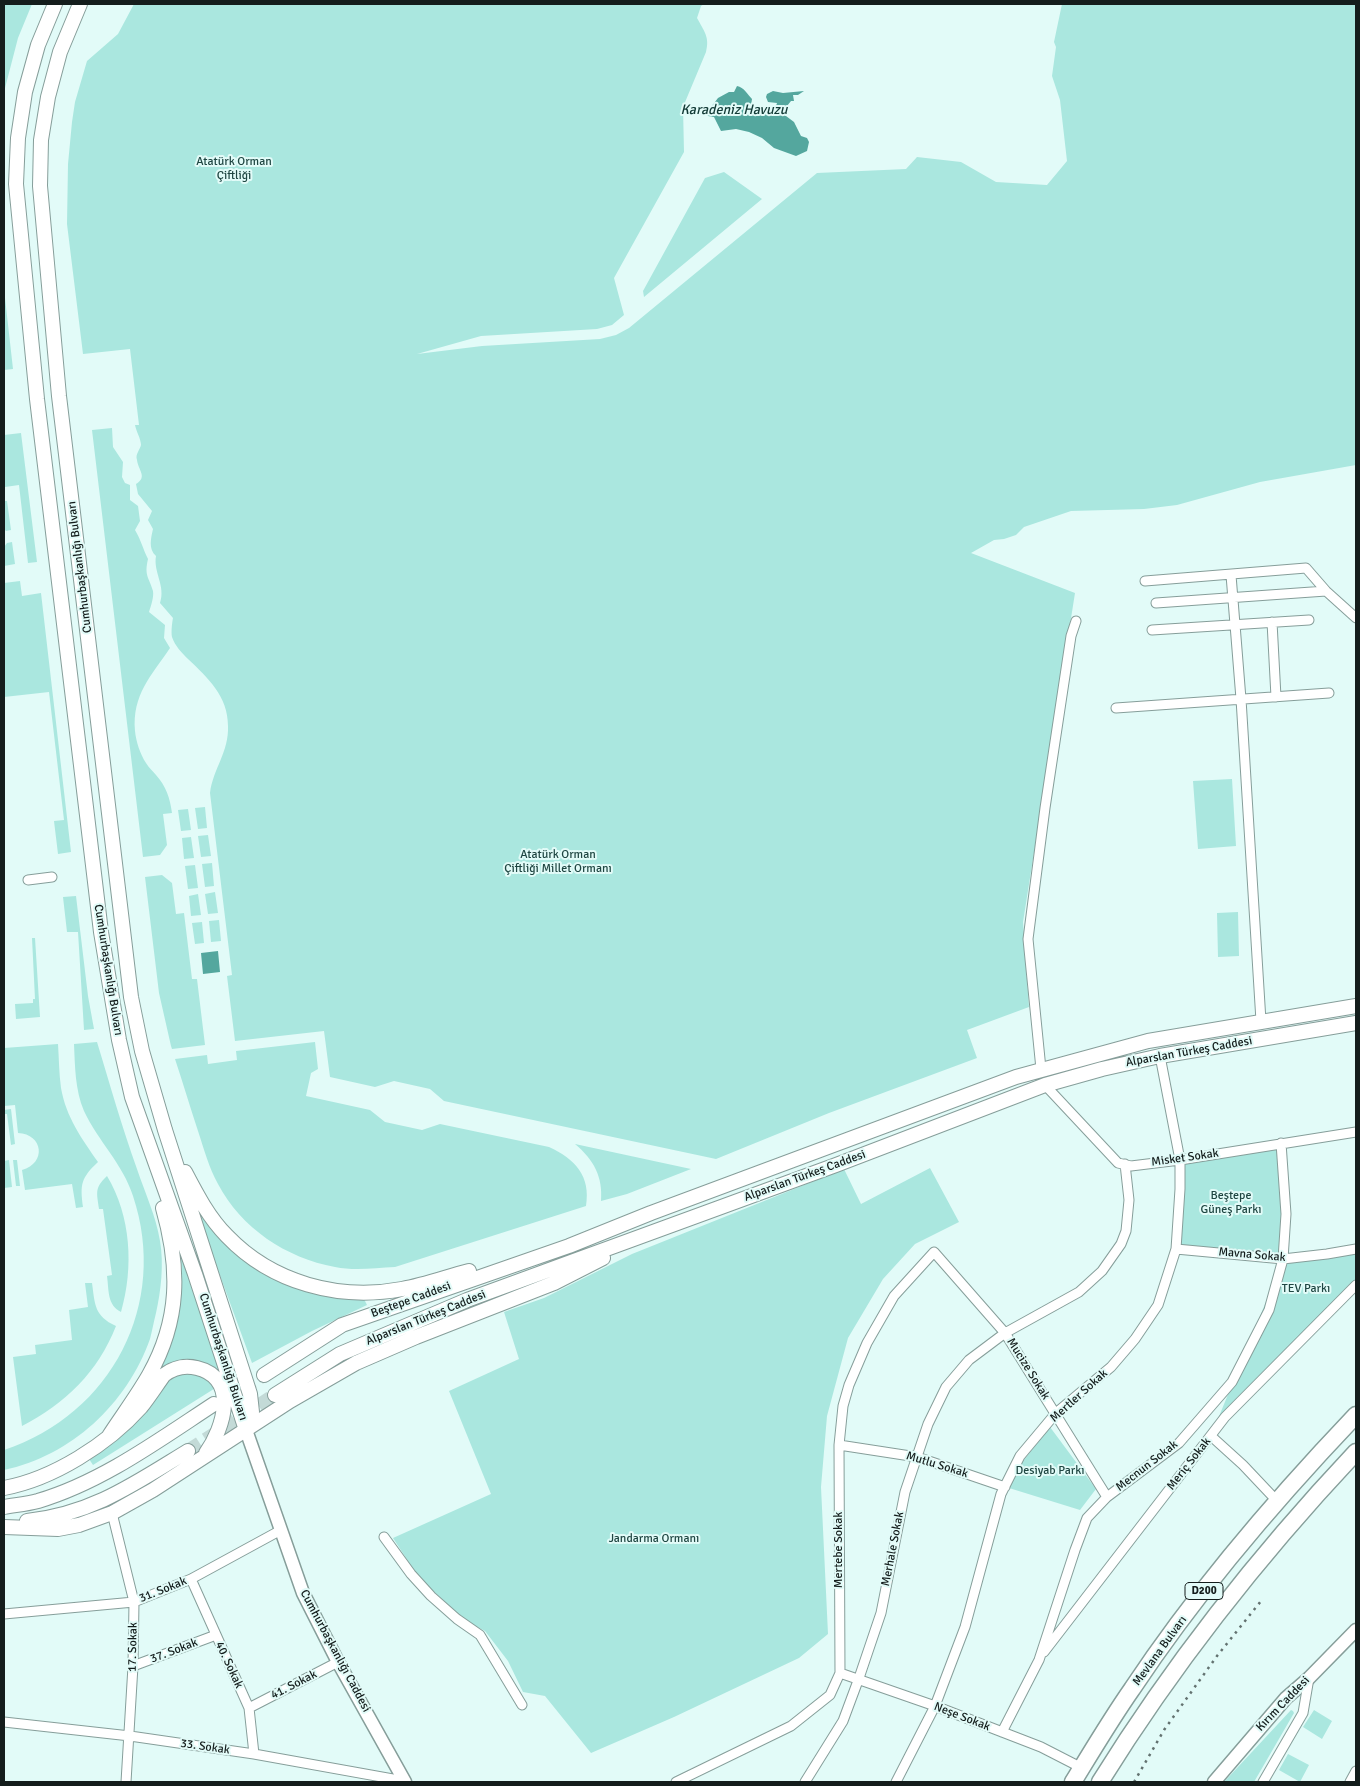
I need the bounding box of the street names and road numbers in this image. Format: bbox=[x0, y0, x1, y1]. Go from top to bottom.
street label: Cumhurbaşkanlığı Bulvarı bbox=[65, 500, 95, 634]
street label: Cumhurbaşkanlığı Bulvarı bbox=[91, 903, 125, 1037]
street label: Alparslan Türkeş Caddesi bbox=[1125, 1034, 1253, 1070]
street label: Misket Sokak bbox=[1150, 1146, 1220, 1170]
street label: Alparslan Türkeş Caddesi bbox=[742, 1147, 868, 1205]
street label: Mavna Sokak bbox=[1218, 1245, 1286, 1265]
street label: Beştepe Caddesi bbox=[369, 1279, 453, 1321]
street label: Alparslan Türkeş Caddesi bbox=[364, 1287, 488, 1349]
street label: Cumhurbaşkanlığı Bulvarı bbox=[196, 1292, 250, 1422]
street label: Mucize Sokak bbox=[1003, 1335, 1053, 1403]
street label: Mertler Sokak bbox=[1047, 1367, 1111, 1425]
street label: Meriç Sokak bbox=[1164, 1435, 1214, 1493]
street label: Mecnun Sokak bbox=[1113, 1437, 1181, 1495]
street label: Mutlu Sokak bbox=[904, 1449, 970, 1481]
street label: Merhale Sokak bbox=[879, 1510, 907, 1588]
street label: Mertebe Sokak bbox=[832, 1512, 846, 1588]
street label: 31. Sokak bbox=[137, 1574, 189, 1606]
road number: D200 bbox=[1185, 1582, 1223, 1600]
street label: Cumhurbaşkanlığı Caddesi bbox=[297, 1587, 373, 1715]
street label: Mevlana Bulvarı bbox=[1130, 1613, 1190, 1689]
street label: 17. Sokak bbox=[125, 1622, 141, 1672]
street label: 37. Sokak bbox=[148, 1635, 200, 1667]
street label: 40. Sokak bbox=[212, 1639, 246, 1691]
street label: 41. Sokak bbox=[269, 1667, 319, 1703]
street label: Kırım Caddesi bbox=[1253, 1673, 1313, 1735]
street label: Neşe Sokak bbox=[932, 1700, 992, 1734]
street label: 33. Sokak bbox=[179, 1736, 231, 1758]

